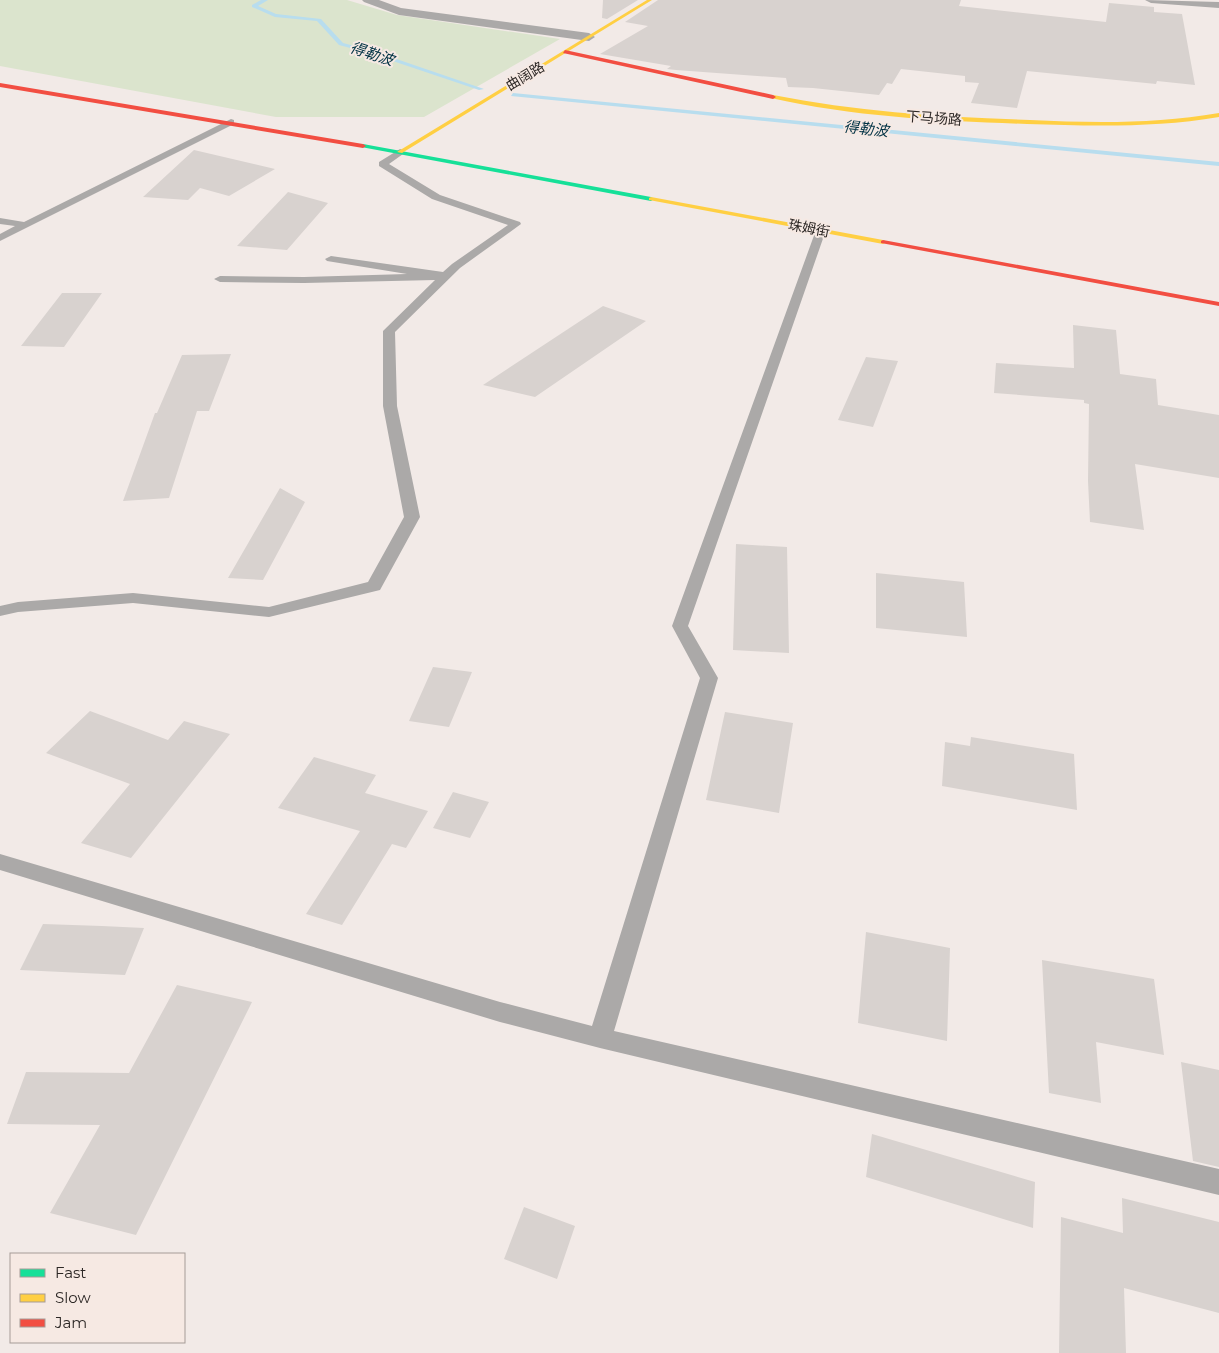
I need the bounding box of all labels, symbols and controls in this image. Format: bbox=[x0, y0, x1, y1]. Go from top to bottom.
water label: 得勒波 bbox=[348, 38, 398, 70]
street label: 曲阔路 bbox=[502, 57, 548, 95]
street label: 下马场路 bbox=[905, 107, 963, 129]
water label: 得勒波 bbox=[843, 117, 891, 141]
street label: 珠姆街 bbox=[787, 215, 831, 241]
legend bbox=[10, 1253, 185, 1343]
text: Fast bbox=[55, 1263, 86, 1282]
text: Slow bbox=[55, 1288, 91, 1307]
text: Jam bbox=[54, 1313, 87, 1332]

